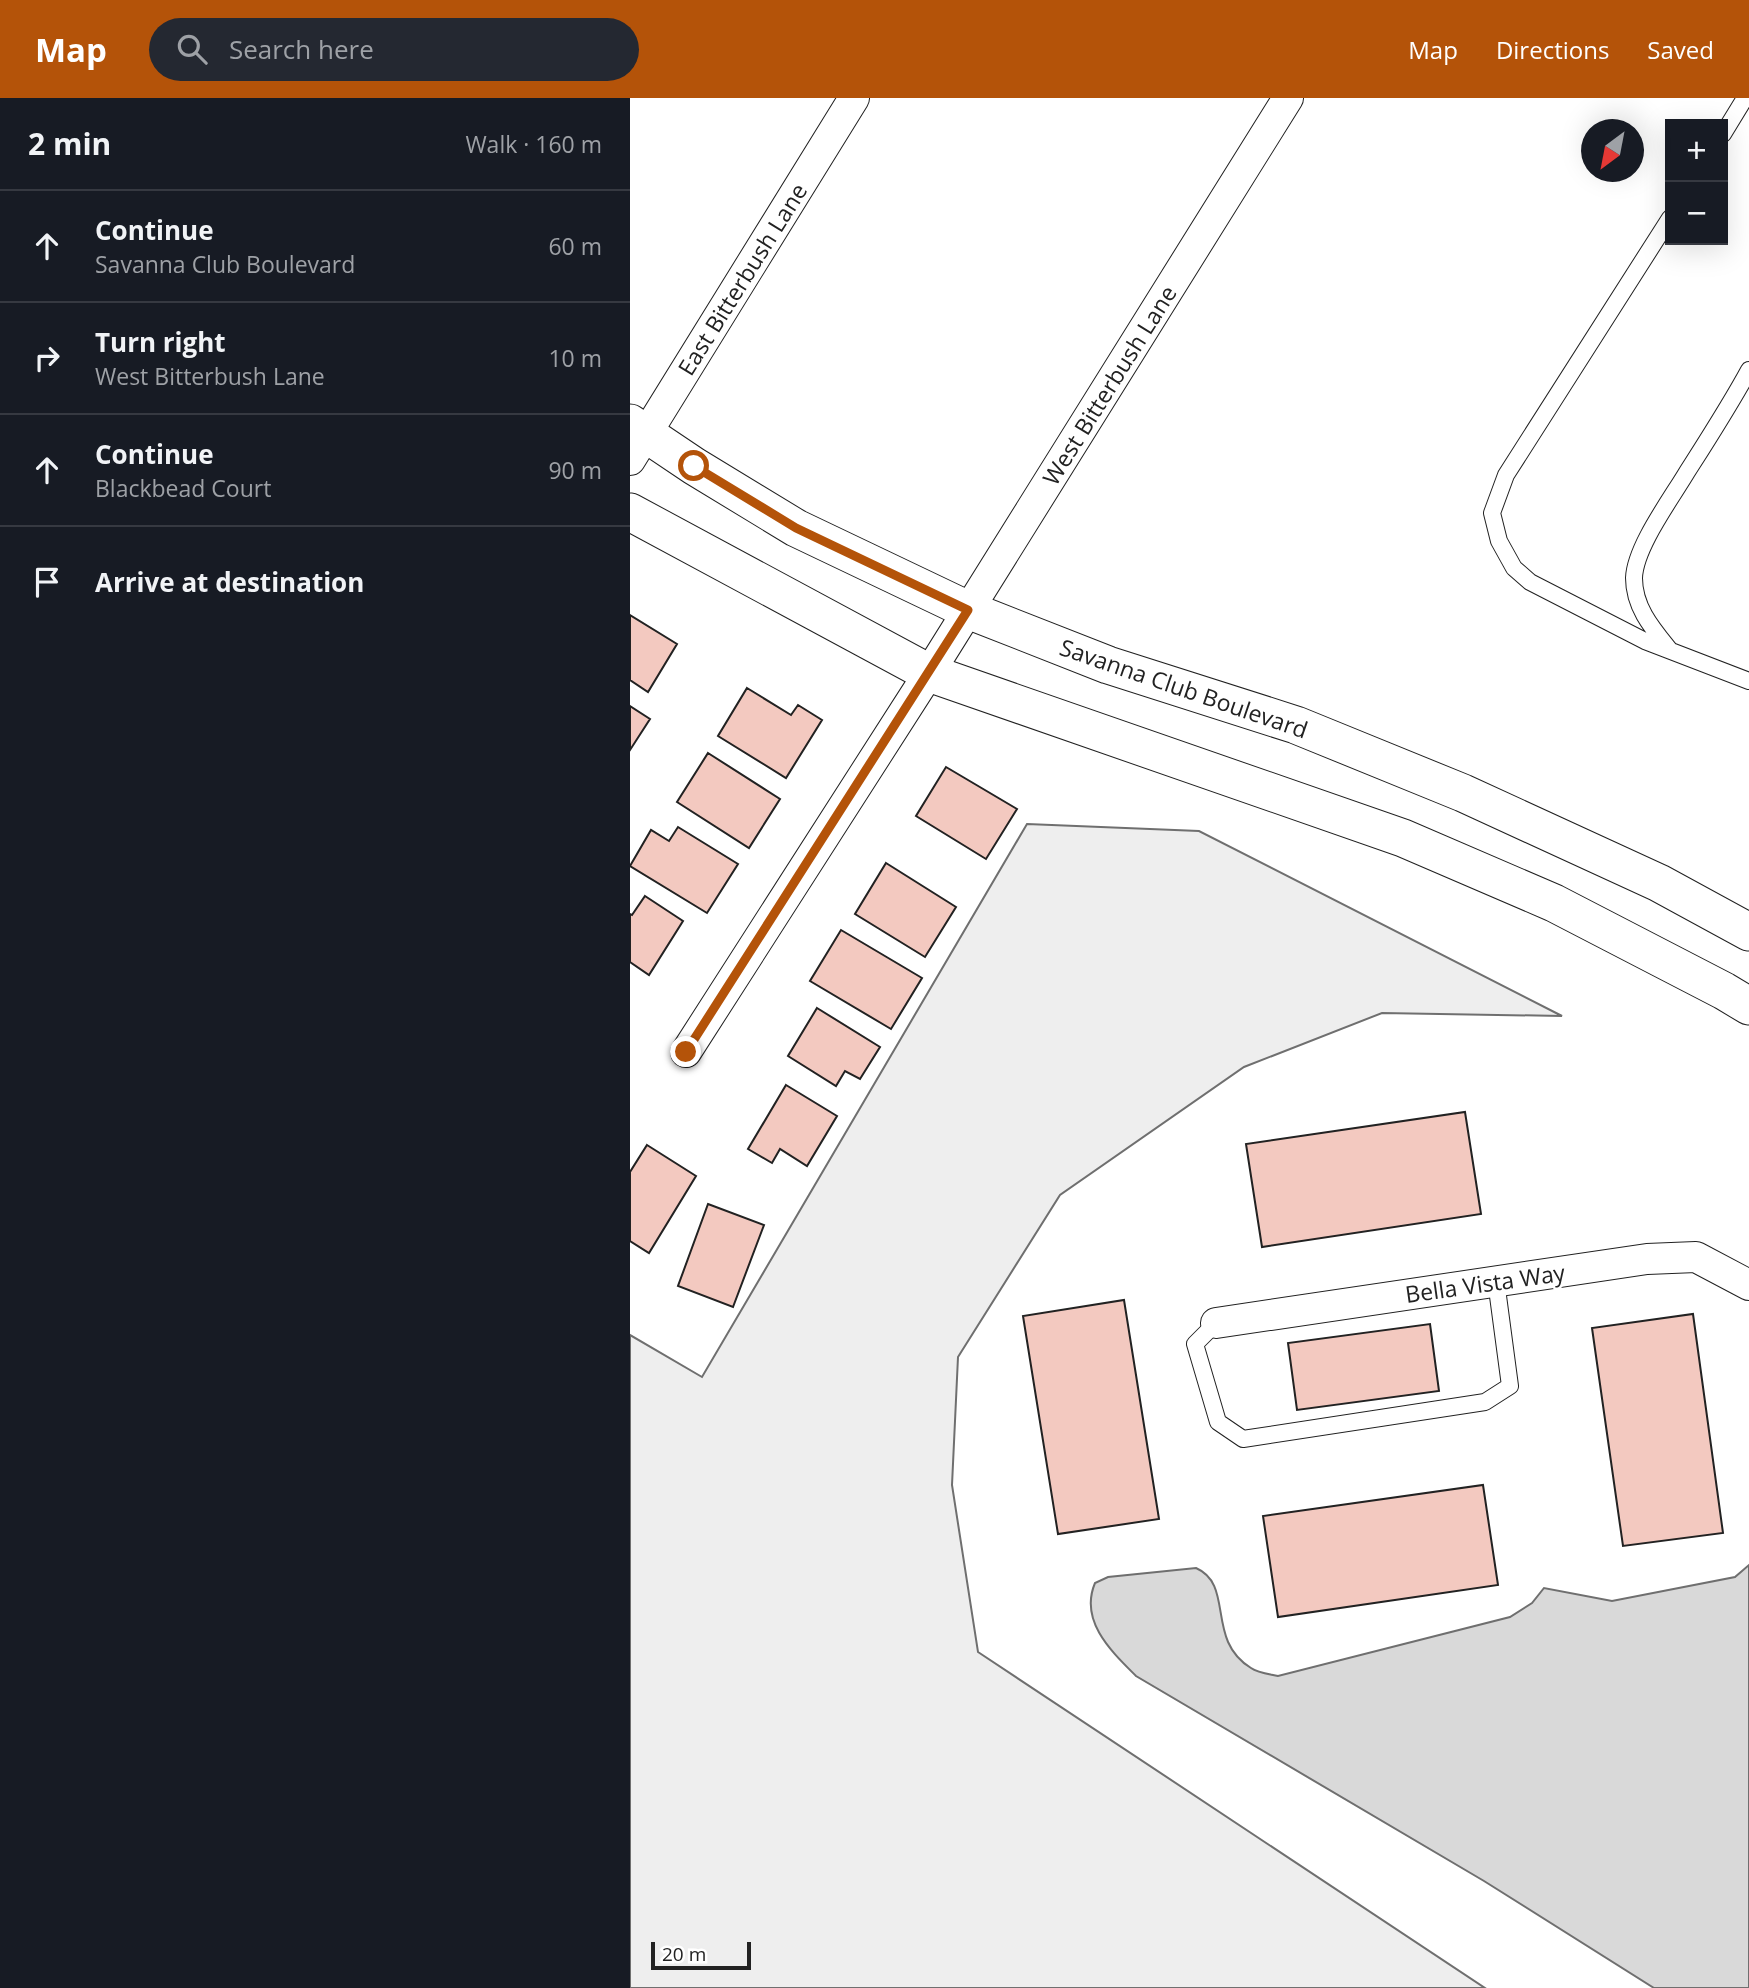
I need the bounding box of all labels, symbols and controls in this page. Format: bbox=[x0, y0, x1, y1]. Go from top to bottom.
search box bbox=[149, 18, 639, 81]
text: Map bbox=[35, 27, 107, 72]
icon: search bbox=[173, 30, 211, 68]
text: Search here bbox=[229, 31, 374, 67]
text: Map bbox=[1408, 33, 1458, 66]
text: Directions bbox=[1496, 33, 1609, 66]
text: Saved bbox=[1647, 33, 1714, 66]
north arrow bbox=[1581, 119, 1644, 182]
map controls bbox=[1665, 119, 1728, 245]
button: + bbox=[1665, 119, 1728, 182]
text: 2 min bbox=[28, 123, 111, 164]
text: Walk · 160 m bbox=[465, 128, 602, 160]
street label: East Bitterbush Lane bbox=[670, 177, 814, 381]
button: − bbox=[1665, 182, 1728, 245]
text: Continue bbox=[95, 212, 214, 248]
icon: ahead bbox=[28, 227, 66, 265]
text: 60 m bbox=[548, 230, 602, 262]
text: Savanna Club Boulevard bbox=[95, 248, 355, 280]
street label: West Bitterbush Lane bbox=[1035, 279, 1183, 491]
text: Turn right bbox=[95, 324, 226, 360]
icon: right bbox=[28, 339, 66, 377]
text: 10 m bbox=[548, 342, 602, 374]
text: West Bitterbush Lane bbox=[95, 360, 325, 392]
text: Continue bbox=[95, 436, 214, 472]
route start bbox=[678, 450, 709, 481]
icon: ahead bbox=[28, 451, 66, 489]
text: 90 m bbox=[548, 454, 602, 486]
text: Blackbead Court bbox=[95, 472, 271, 504]
icon: arrive bbox=[28, 563, 66, 601]
text: Arrive at destination bbox=[95, 564, 364, 600]
street label: Savanna Club Boulevard bbox=[1056, 630, 1312, 746]
route end bbox=[670, 1036, 701, 1067]
street label: Bella Vista Way bbox=[1403, 1256, 1567, 1310]
scale bar bbox=[651, 1939, 751, 1971]
text: 20 m bbox=[662, 1941, 706, 1967]

